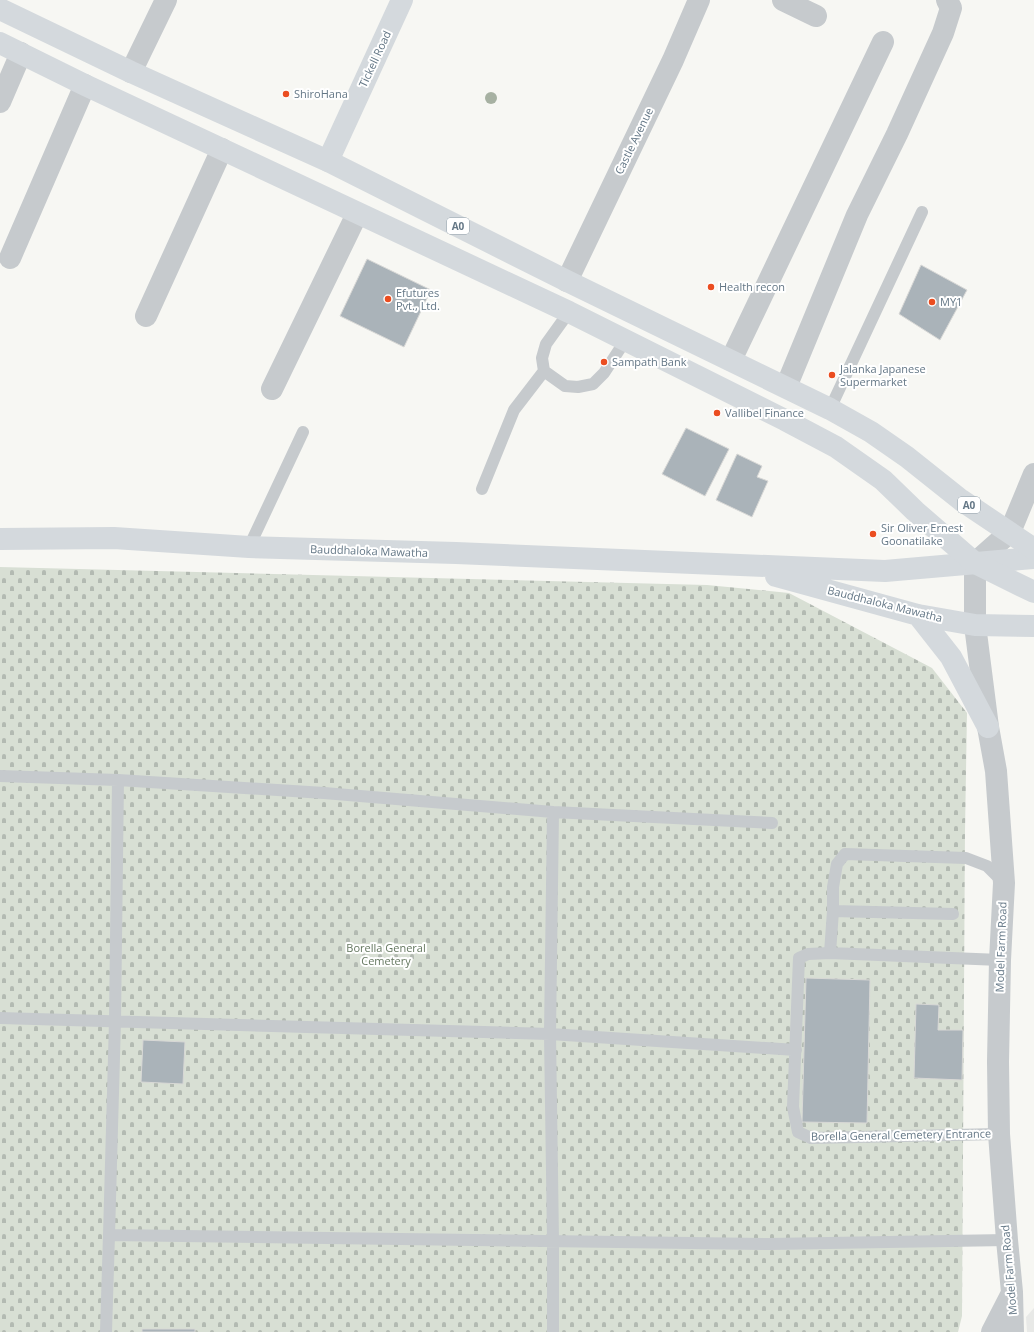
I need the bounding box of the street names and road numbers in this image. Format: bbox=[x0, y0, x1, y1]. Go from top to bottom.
street label: Tickell Road bbox=[355, 28, 394, 89]
street label: Castle Avenue bbox=[611, 105, 656, 177]
road number: A0 bbox=[447, 218, 469, 234]
road number: A0 bbox=[958, 497, 980, 513]
street label: Bauddhaloka Mawatha bbox=[310, 541, 428, 560]
street label: Bauddhaloka Mawatha bbox=[826, 582, 944, 625]
street label: Model Farm Road bbox=[991, 901, 1010, 993]
street label: Borella General Cemetery Entrance bbox=[811, 1125, 991, 1144]
street label: Model Farm Road bbox=[997, 1224, 1020, 1316]

